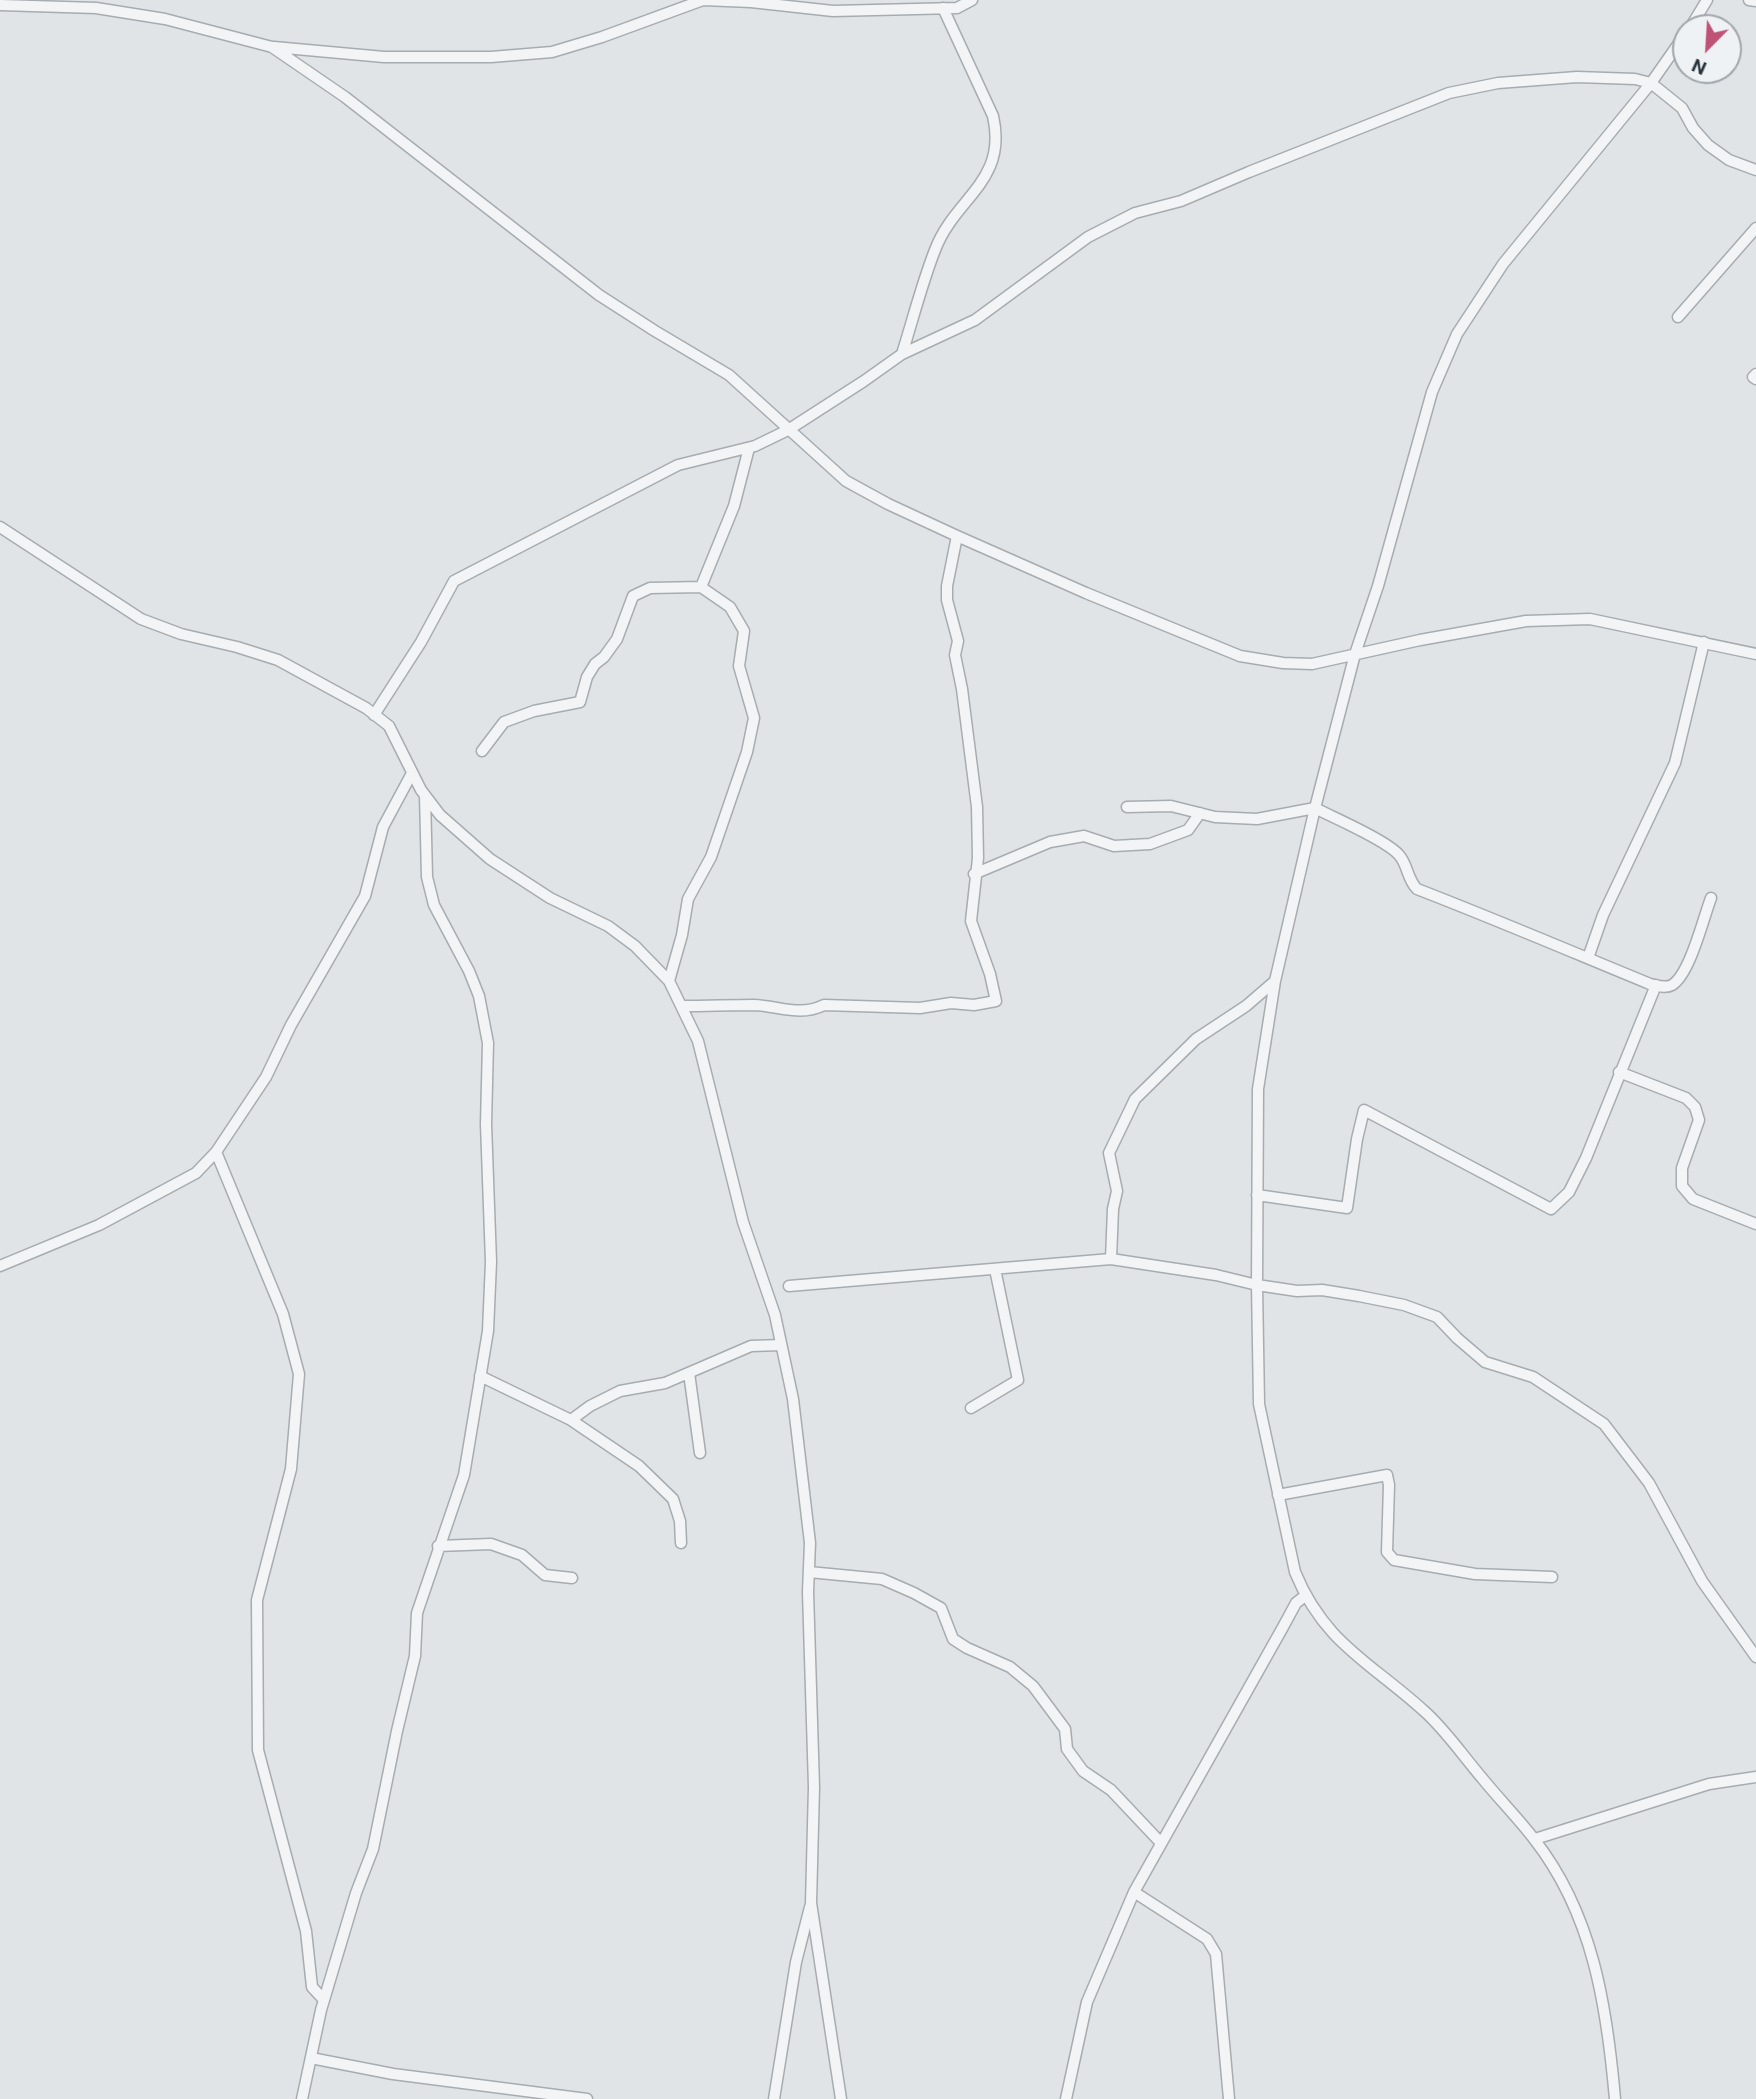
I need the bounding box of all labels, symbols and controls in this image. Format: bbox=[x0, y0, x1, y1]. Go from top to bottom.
north arrow bbox=[1672, 14, 1742, 84]
text: N bbox=[1688, 54, 1710, 80]

